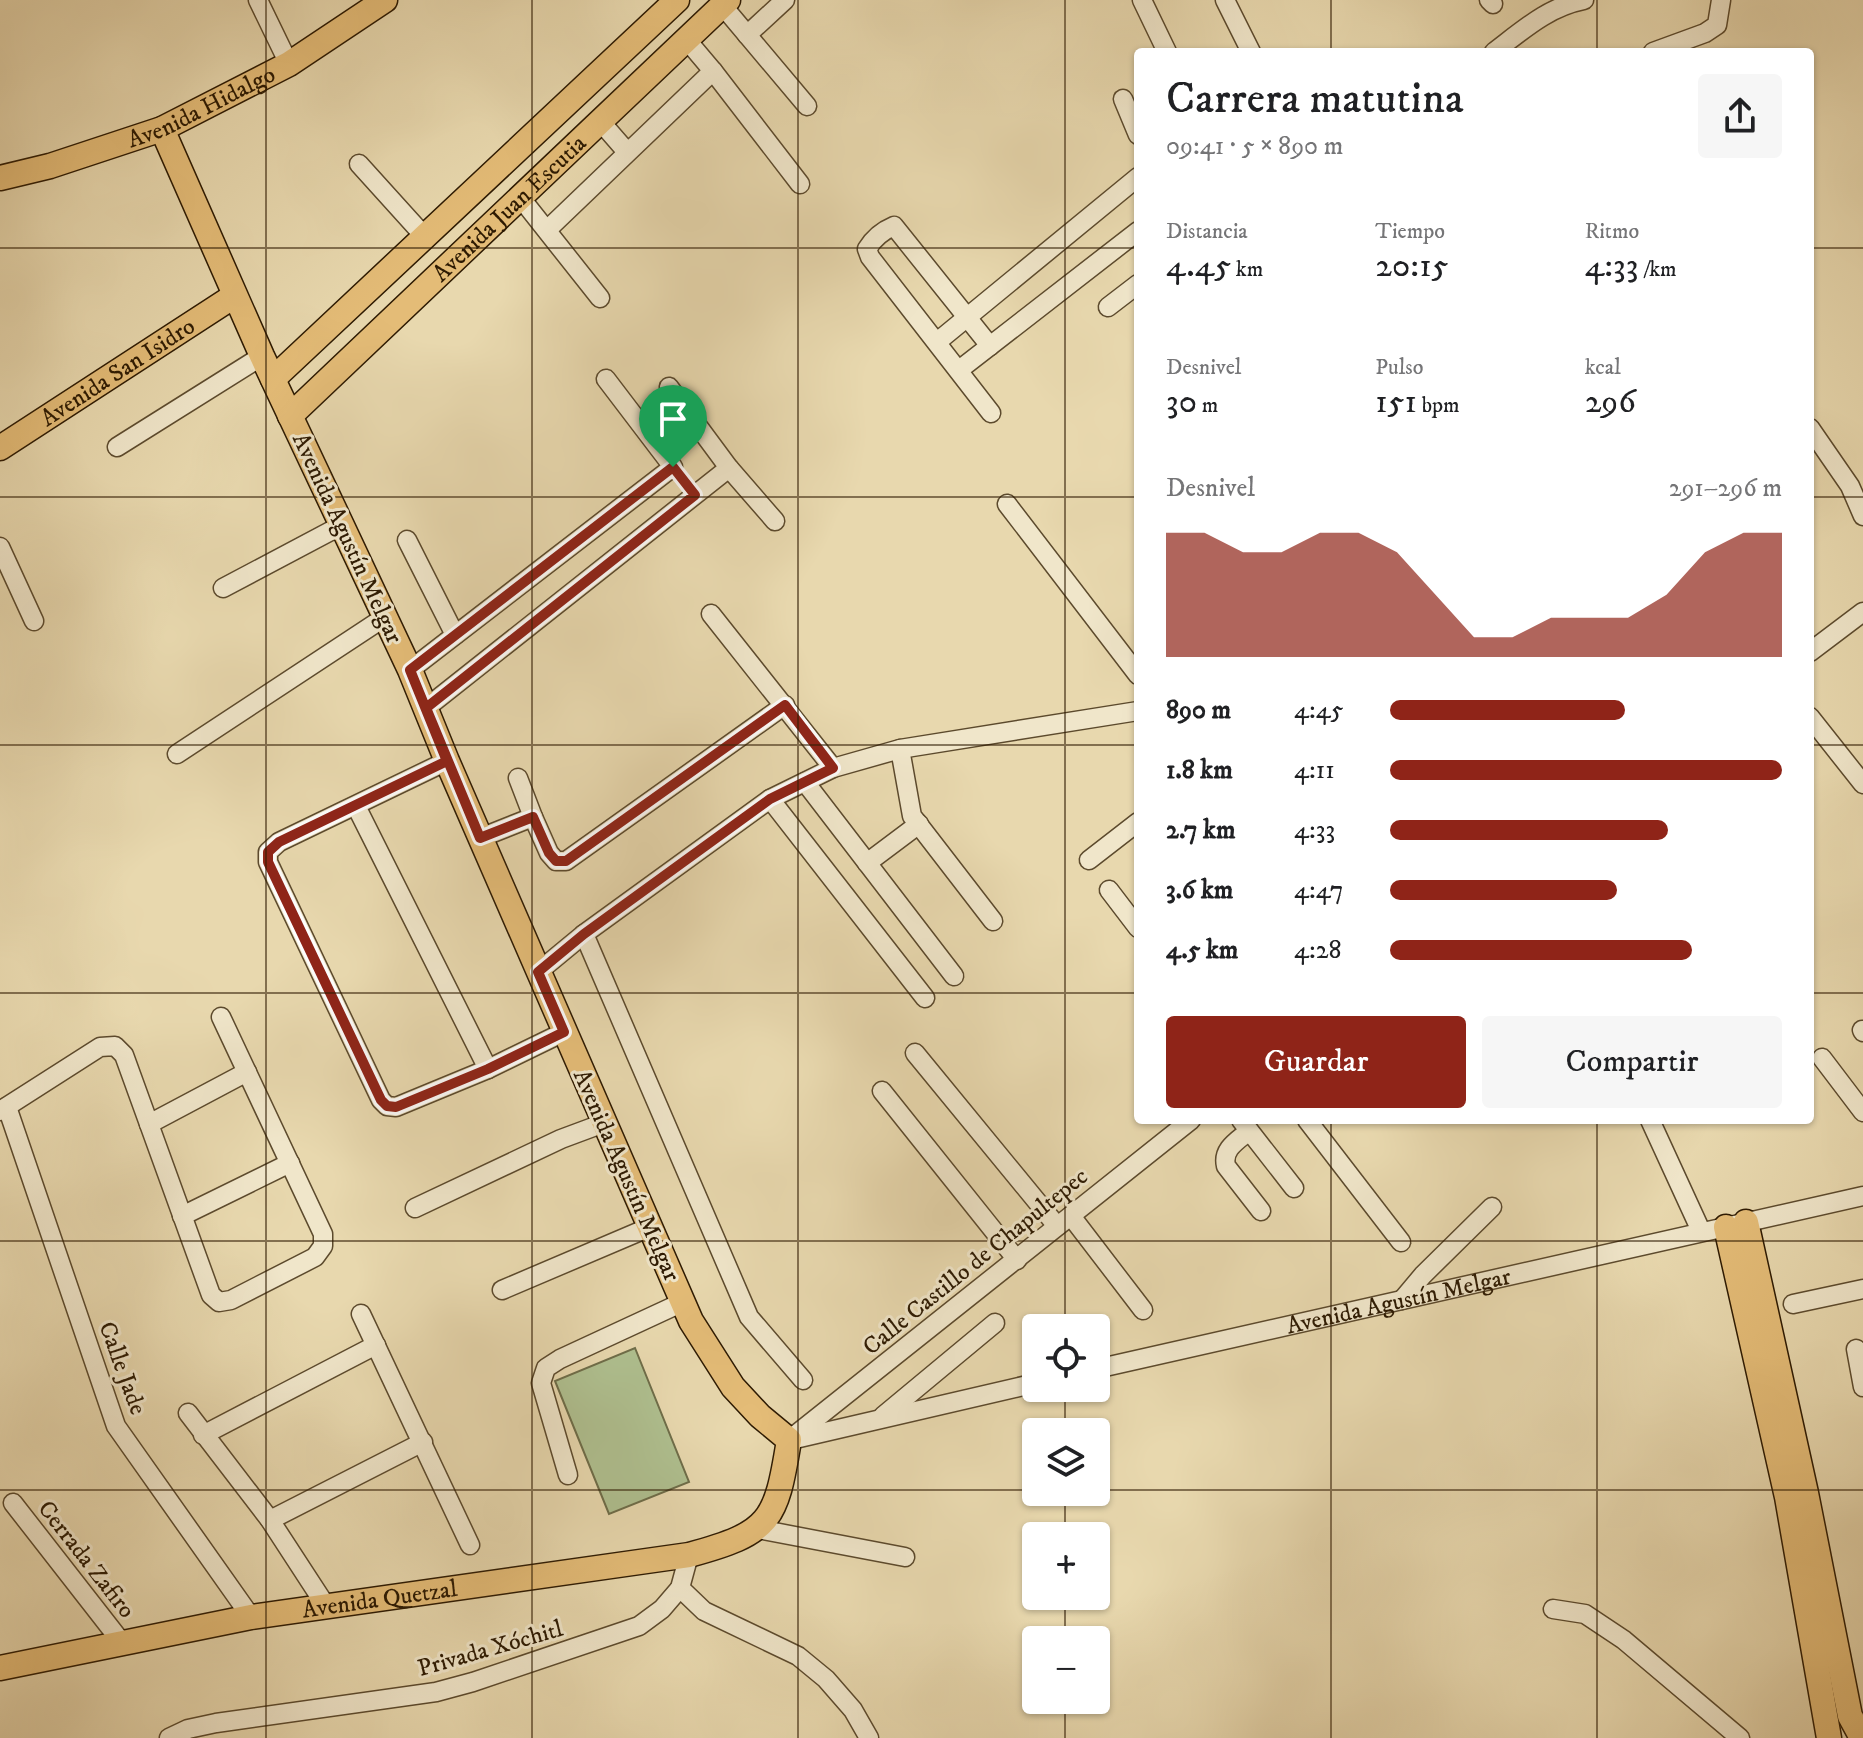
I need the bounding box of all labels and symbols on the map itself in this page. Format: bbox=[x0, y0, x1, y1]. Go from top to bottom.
street label: Avenida Hidalgo bbox=[124, 60, 280, 155]
street label: Avenida Juan Escutia bbox=[426, 128, 593, 289]
street label: Avenida San Isidro bbox=[35, 311, 201, 434]
pin bbox=[639, 385, 707, 467]
street label: Avenida Agustín Melgar bbox=[285, 428, 409, 649]
street label: Avenida Agustín Melgar bbox=[566, 1065, 686, 1286]
street label: Calle Castillo de Chapultepec bbox=[857, 1162, 1094, 1362]
street label: Avenida Agustín Melgar bbox=[1284, 1262, 1514, 1342]
street label: Calle Jade bbox=[91, 1318, 153, 1419]
street label: Cerrada Zafiro bbox=[31, 1495, 141, 1624]
street label: Avenida Quetzal bbox=[300, 1574, 460, 1626]
street label: Privada Xóchitl bbox=[414, 1614, 567, 1684]

